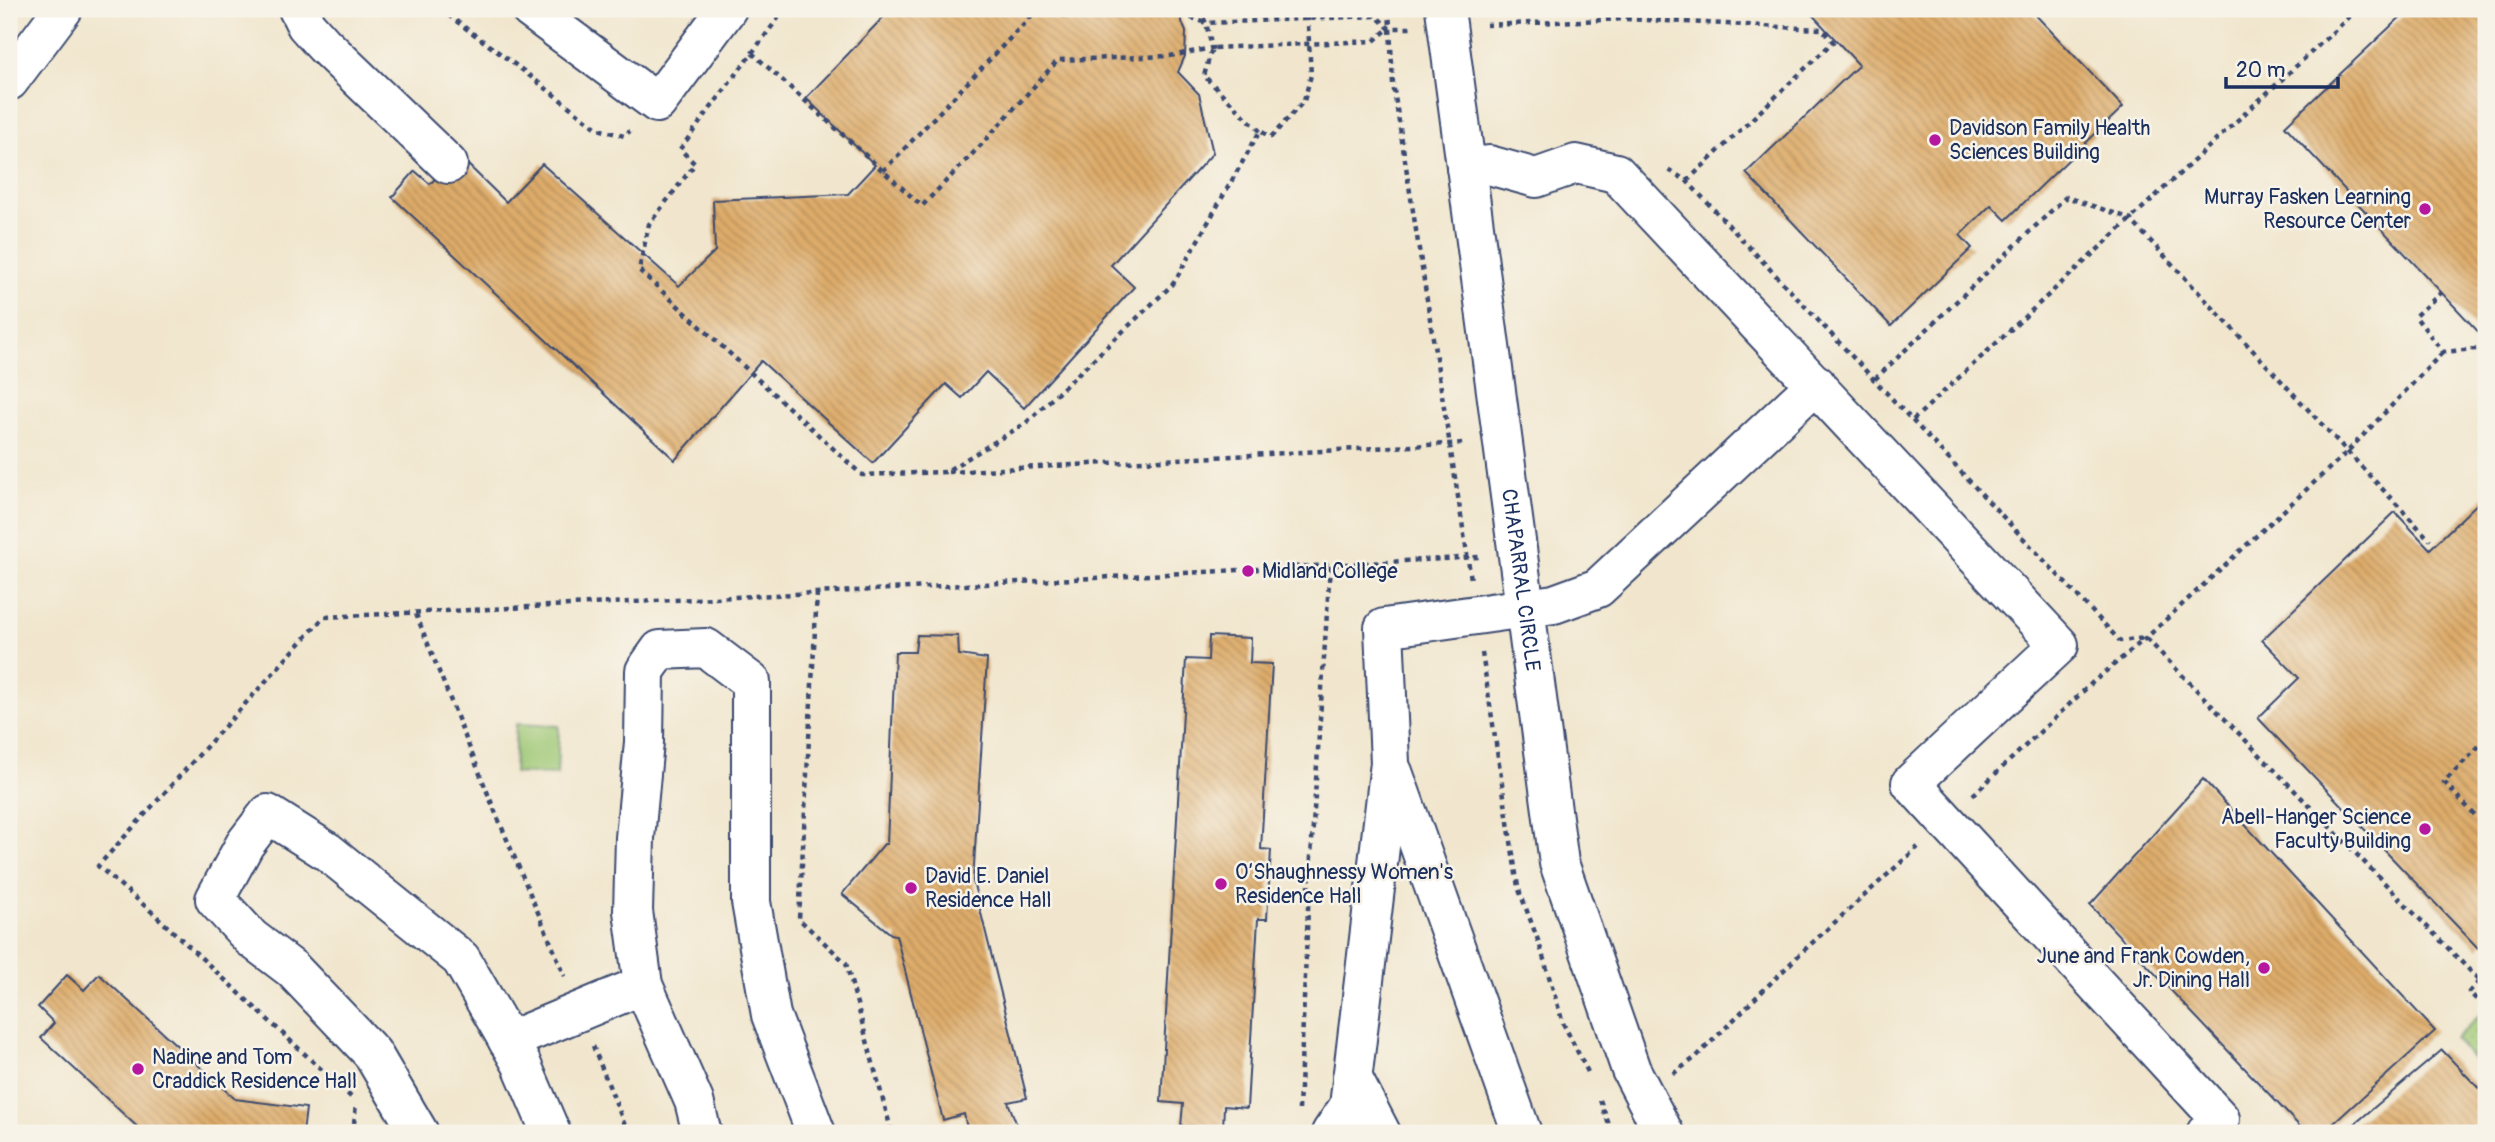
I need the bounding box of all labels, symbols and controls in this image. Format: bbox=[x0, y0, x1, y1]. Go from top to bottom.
scale bar bbox=[2226, 46, 2338, 90]
text: 20 m bbox=[2236, 57, 2285, 84]
place label: Davidson Family Health Sciences Building bbox=[1949, 115, 2150, 166]
marker: Davidson Family Health Sciences Building bbox=[1927, 132, 1943, 148]
place label: Murray Fasken Learning Resource Center bbox=[2204, 184, 2411, 235]
marker: Murray Fasken Learning Resource Center bbox=[2417, 201, 2433, 217]
street label: CHAPARRAL CIRCLE bbox=[1496, 487, 1547, 673]
place label: Midland College bbox=[1262, 558, 1398, 585]
marker: Midland College bbox=[1240, 563, 1256, 579]
place label: Abell-Hanger Science Faculty Building bbox=[2221, 804, 2412, 855]
marker: Abell-Hanger Science Faculty Building bbox=[2417, 821, 2433, 837]
place label: O’Shaughnessy Women's Residence Hall bbox=[1235, 859, 1454, 910]
place label: David E. Daniel Residence Hall bbox=[925, 863, 1052, 914]
marker: O’Shaughnessy Women's Residence Hall bbox=[1213, 876, 1229, 892]
marker: David E. Daniel Residence Hall bbox=[903, 880, 919, 896]
place label: June and Frank Cowden, Jr. Dining Hall bbox=[2036, 943, 2250, 994]
marker: June and Frank Cowden, Jr. Dining Hall bbox=[2256, 960, 2272, 976]
place label: Nadine and Tom Craddick Residence Hall bbox=[152, 1044, 357, 1095]
marker: Nadine and Tom Craddick Residence Hall bbox=[130, 1061, 146, 1077]

